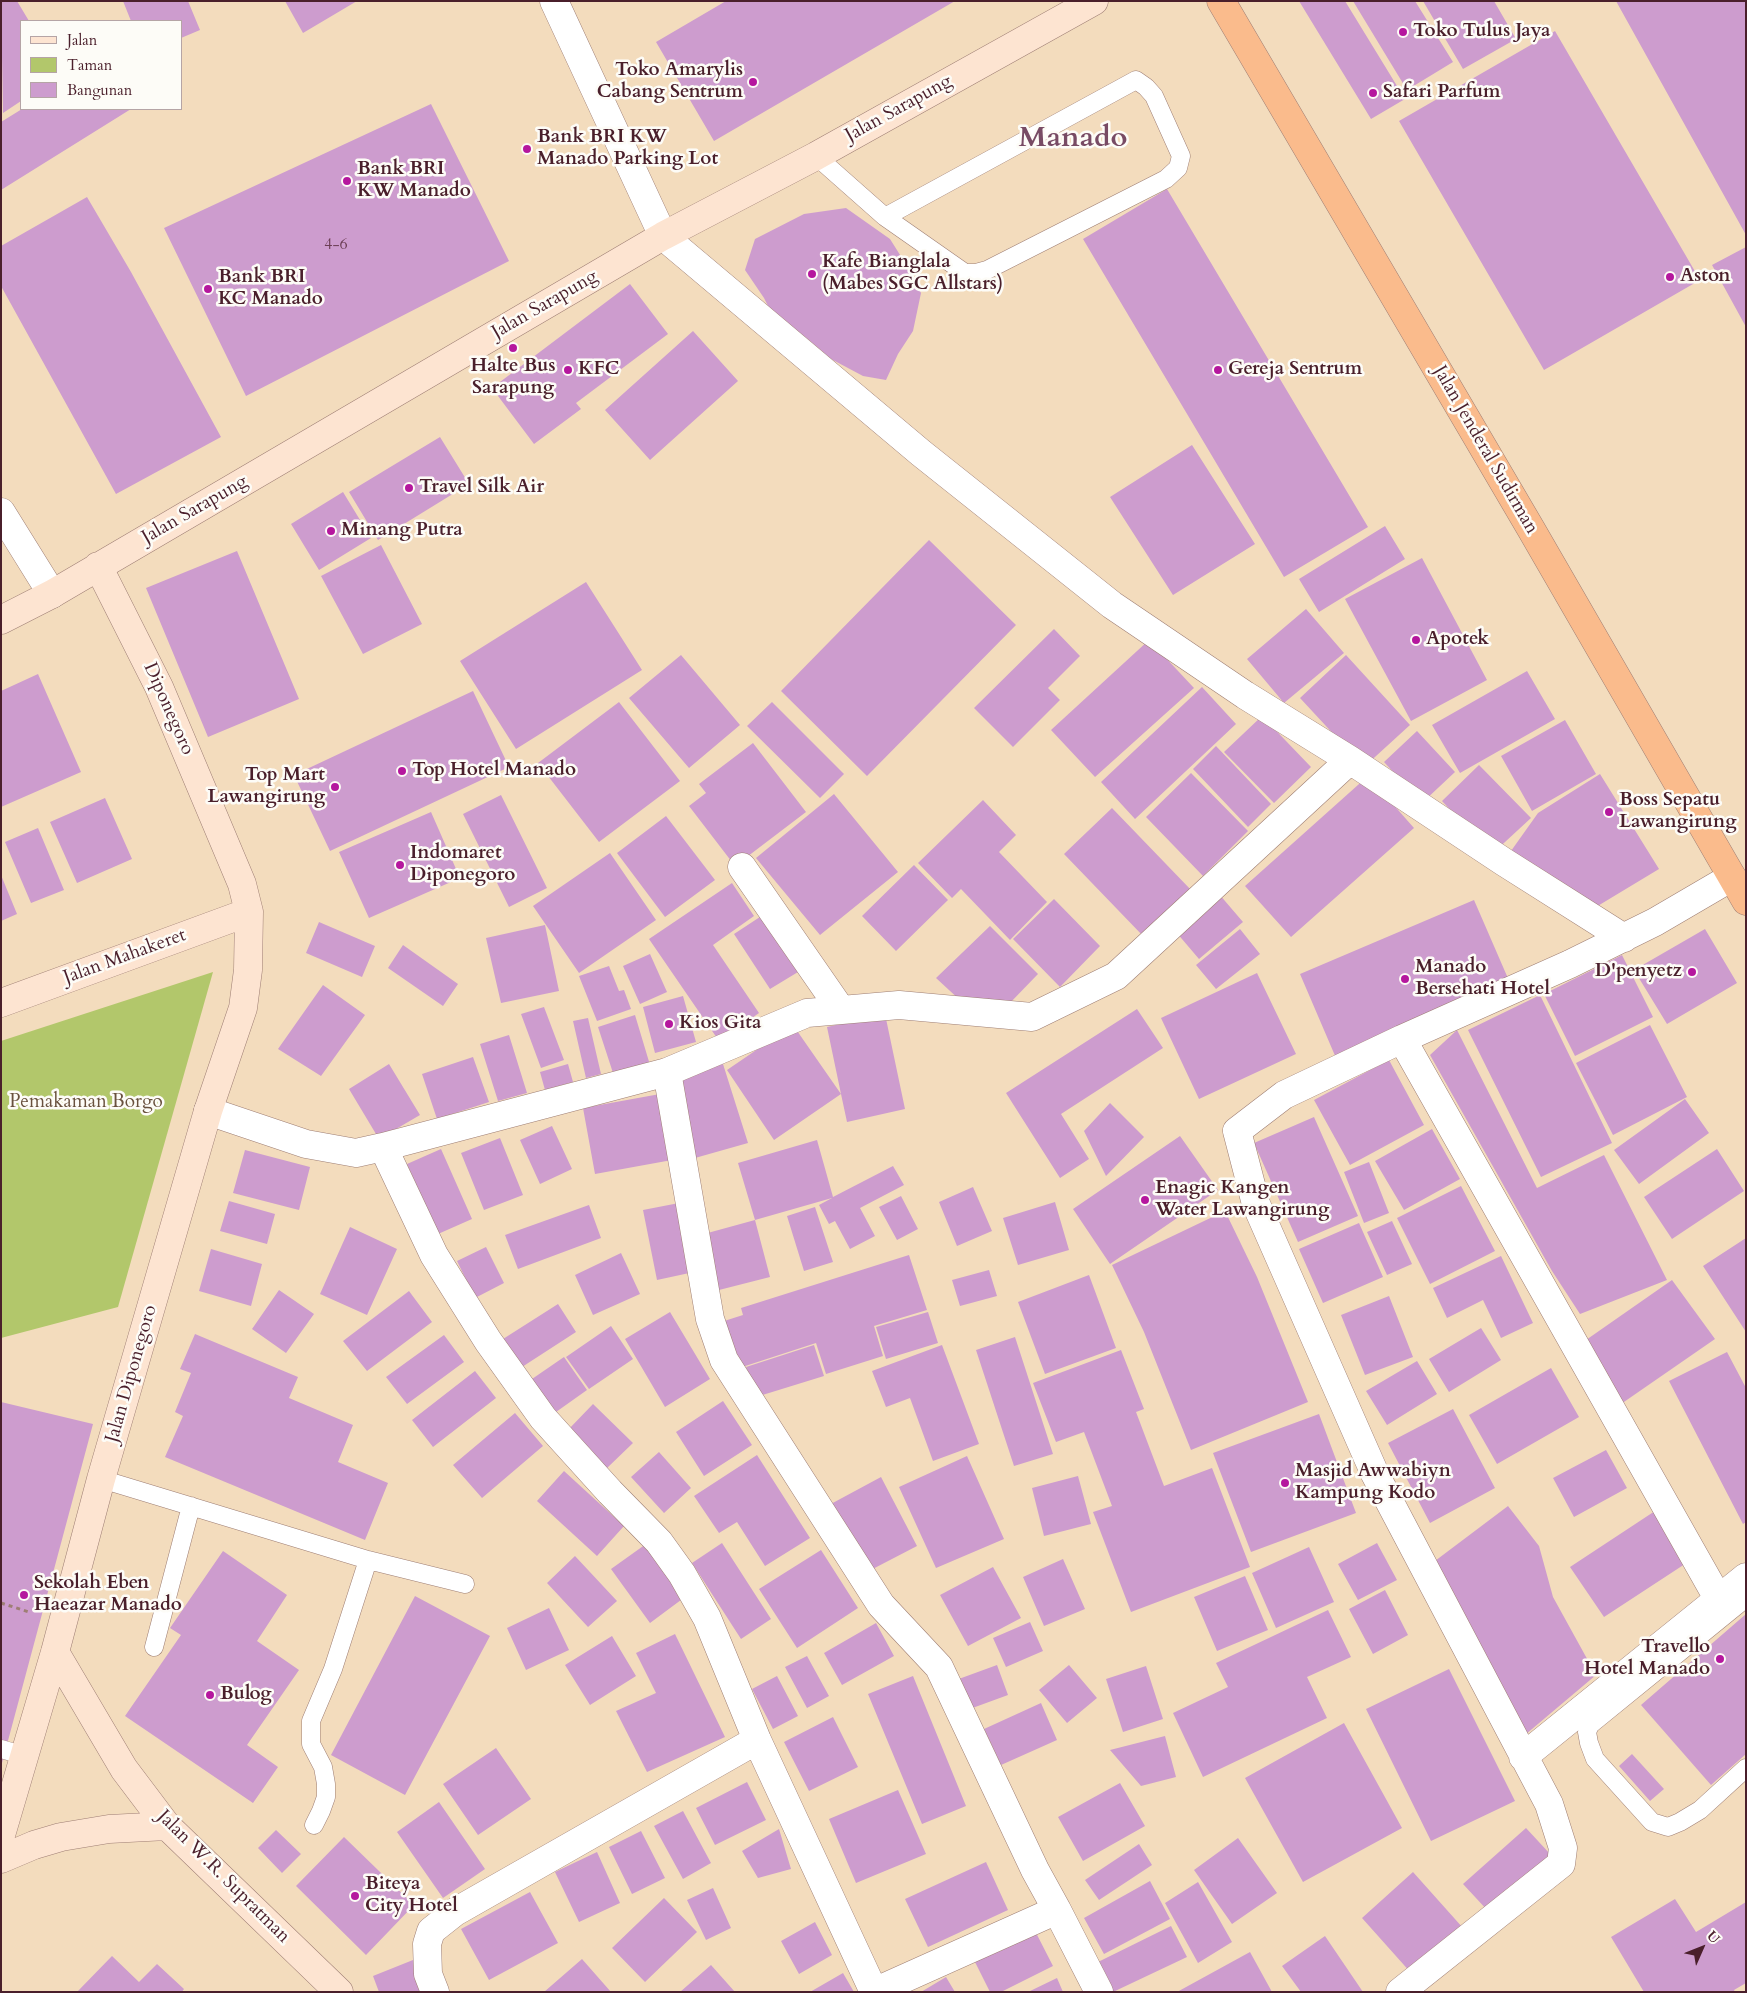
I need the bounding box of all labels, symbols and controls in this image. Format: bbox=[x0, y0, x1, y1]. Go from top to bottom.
legend bbox=[20, 20, 182, 110]
place label: Toko Tulus Jaya bbox=[1413, 21, 1550, 43]
marker: Toko Tulus Jaya bbox=[1397, 26, 1409, 38]
text: Jalan bbox=[67, 30, 97, 50]
text: Taman bbox=[67, 55, 112, 75]
place label: Toko Amarylis Cabang Sentrum bbox=[597, 60, 743, 104]
street label: Jalan Sarapung bbox=[842, 70, 956, 148]
marker: Toko Amarylis Cabang Sentrum bbox=[747, 76, 759, 88]
text: Bangunan bbox=[67, 80, 132, 100]
place label: Safari Parfum bbox=[1383, 82, 1501, 104]
marker: Safari Parfum bbox=[1367, 87, 1379, 99]
district label: Manado bbox=[1018, 122, 1128, 156]
place label: Bank BRI KW Manado Parking Lot bbox=[537, 127, 718, 171]
marker: Bank BRI KW Manado Parking Lot bbox=[521, 143, 533, 155]
place label: Bank BRI KW Manado bbox=[357, 159, 471, 203]
marker: Bank BRI KW Manado bbox=[341, 175, 353, 187]
house number: 4-6 bbox=[324, 235, 348, 255]
place label: Kafe Bianglala (Mabes SGC Allstars) bbox=[822, 252, 1003, 296]
street label: Jalan Sarapung bbox=[488, 266, 602, 344]
place label: Aston bbox=[1680, 266, 1730, 288]
place label: Bank BRI KC Manado bbox=[218, 267, 323, 311]
marker: Kafe Bianglala (Mabes SGC Allstars) bbox=[806, 268, 818, 280]
marker: Aston bbox=[1664, 271, 1676, 283]
marker: Bank BRI KC Manado bbox=[202, 283, 214, 295]
marker: Halte Bus Sarapung bbox=[507, 342, 519, 354]
place label: Halte Bus Sarapung bbox=[471, 356, 555, 400]
place label: KFC bbox=[578, 359, 619, 381]
place label: Gereja Sentrum bbox=[1228, 359, 1362, 381]
street label: Jalan Jenderal Sudirman bbox=[1427, 362, 1543, 538]
marker: KFC bbox=[562, 364, 574, 376]
marker: Gereja Sentrum bbox=[1212, 364, 1224, 376]
street label: Jalan Sarapung bbox=[138, 471, 252, 549]
place label: Travel Silk Air bbox=[419, 477, 544, 499]
marker: Travel Silk Air bbox=[403, 482, 415, 494]
place label: Minang Putra bbox=[341, 520, 463, 542]
marker: Minang Putra bbox=[325, 525, 337, 537]
place label: Apotek bbox=[1426, 629, 1489, 651]
marker: Apotek bbox=[1410, 634, 1422, 646]
street label: Diponegoro bbox=[138, 659, 198, 759]
place label: Top Hotel Manado bbox=[412, 760, 576, 782]
place label: Top Mart Lawangirung bbox=[207, 765, 325, 809]
marker: Top Hotel Manado bbox=[396, 765, 408, 777]
marker: Top Mart Lawangirung bbox=[329, 781, 341, 793]
place label: Boss Sepatu Lawangirung bbox=[1619, 790, 1737, 834]
marker: Boss Sepatu Lawangirung bbox=[1603, 806, 1615, 818]
place label: Indomaret Diponegoro bbox=[410, 843, 515, 887]
marker: Indomaret Diponegoro bbox=[394, 859, 406, 871]
street label: Jalan Mahakeret bbox=[61, 924, 189, 990]
place label: Manado Bersehati Hotel bbox=[1415, 957, 1550, 1001]
place label: D'penyetz bbox=[1595, 961, 1682, 983]
marker: D'penyetz bbox=[1686, 966, 1698, 978]
marker: Manado Bersehati Hotel bbox=[1399, 973, 1411, 985]
place label: Kios Gita bbox=[679, 1013, 761, 1035]
marker: Kios Gita bbox=[663, 1018, 675, 1030]
park label: Pemakaman Borgo bbox=[9, 1092, 163, 1114]
place label: Enagic Kangen Water Lawangirung bbox=[1155, 1178, 1329, 1222]
marker: Enagic Kangen Water Lawangirung bbox=[1139, 1194, 1151, 1206]
street label: Jalan Diponegoro bbox=[101, 1302, 163, 1446]
place label: Masjid Awwabiyn Kampung Kodo bbox=[1295, 1461, 1451, 1505]
marker: Masjid Awwabiyn Kampung Kodo bbox=[1279, 1477, 1291, 1489]
place label: Sekolah Eben Haeazar Manado bbox=[34, 1573, 182, 1617]
marker: Sekolah Eben Haeazar Manado bbox=[18, 1589, 30, 1601]
place label: Travello Hotel Manado bbox=[1584, 1637, 1710, 1681]
marker: Travello Hotel Manado bbox=[1714, 1653, 1726, 1665]
place label: Bulog bbox=[220, 1684, 272, 1706]
marker: Bulog bbox=[204, 1689, 216, 1701]
street label: Jalan W.R. Supratman bbox=[152, 1806, 294, 1948]
place label: Biteya City Hotel bbox=[365, 1874, 458, 1918]
marker: Biteya City Hotel bbox=[349, 1890, 361, 1902]
north arrow bbox=[1677, 1923, 1727, 1973]
text: U bbox=[1702, 1927, 1724, 1948]

